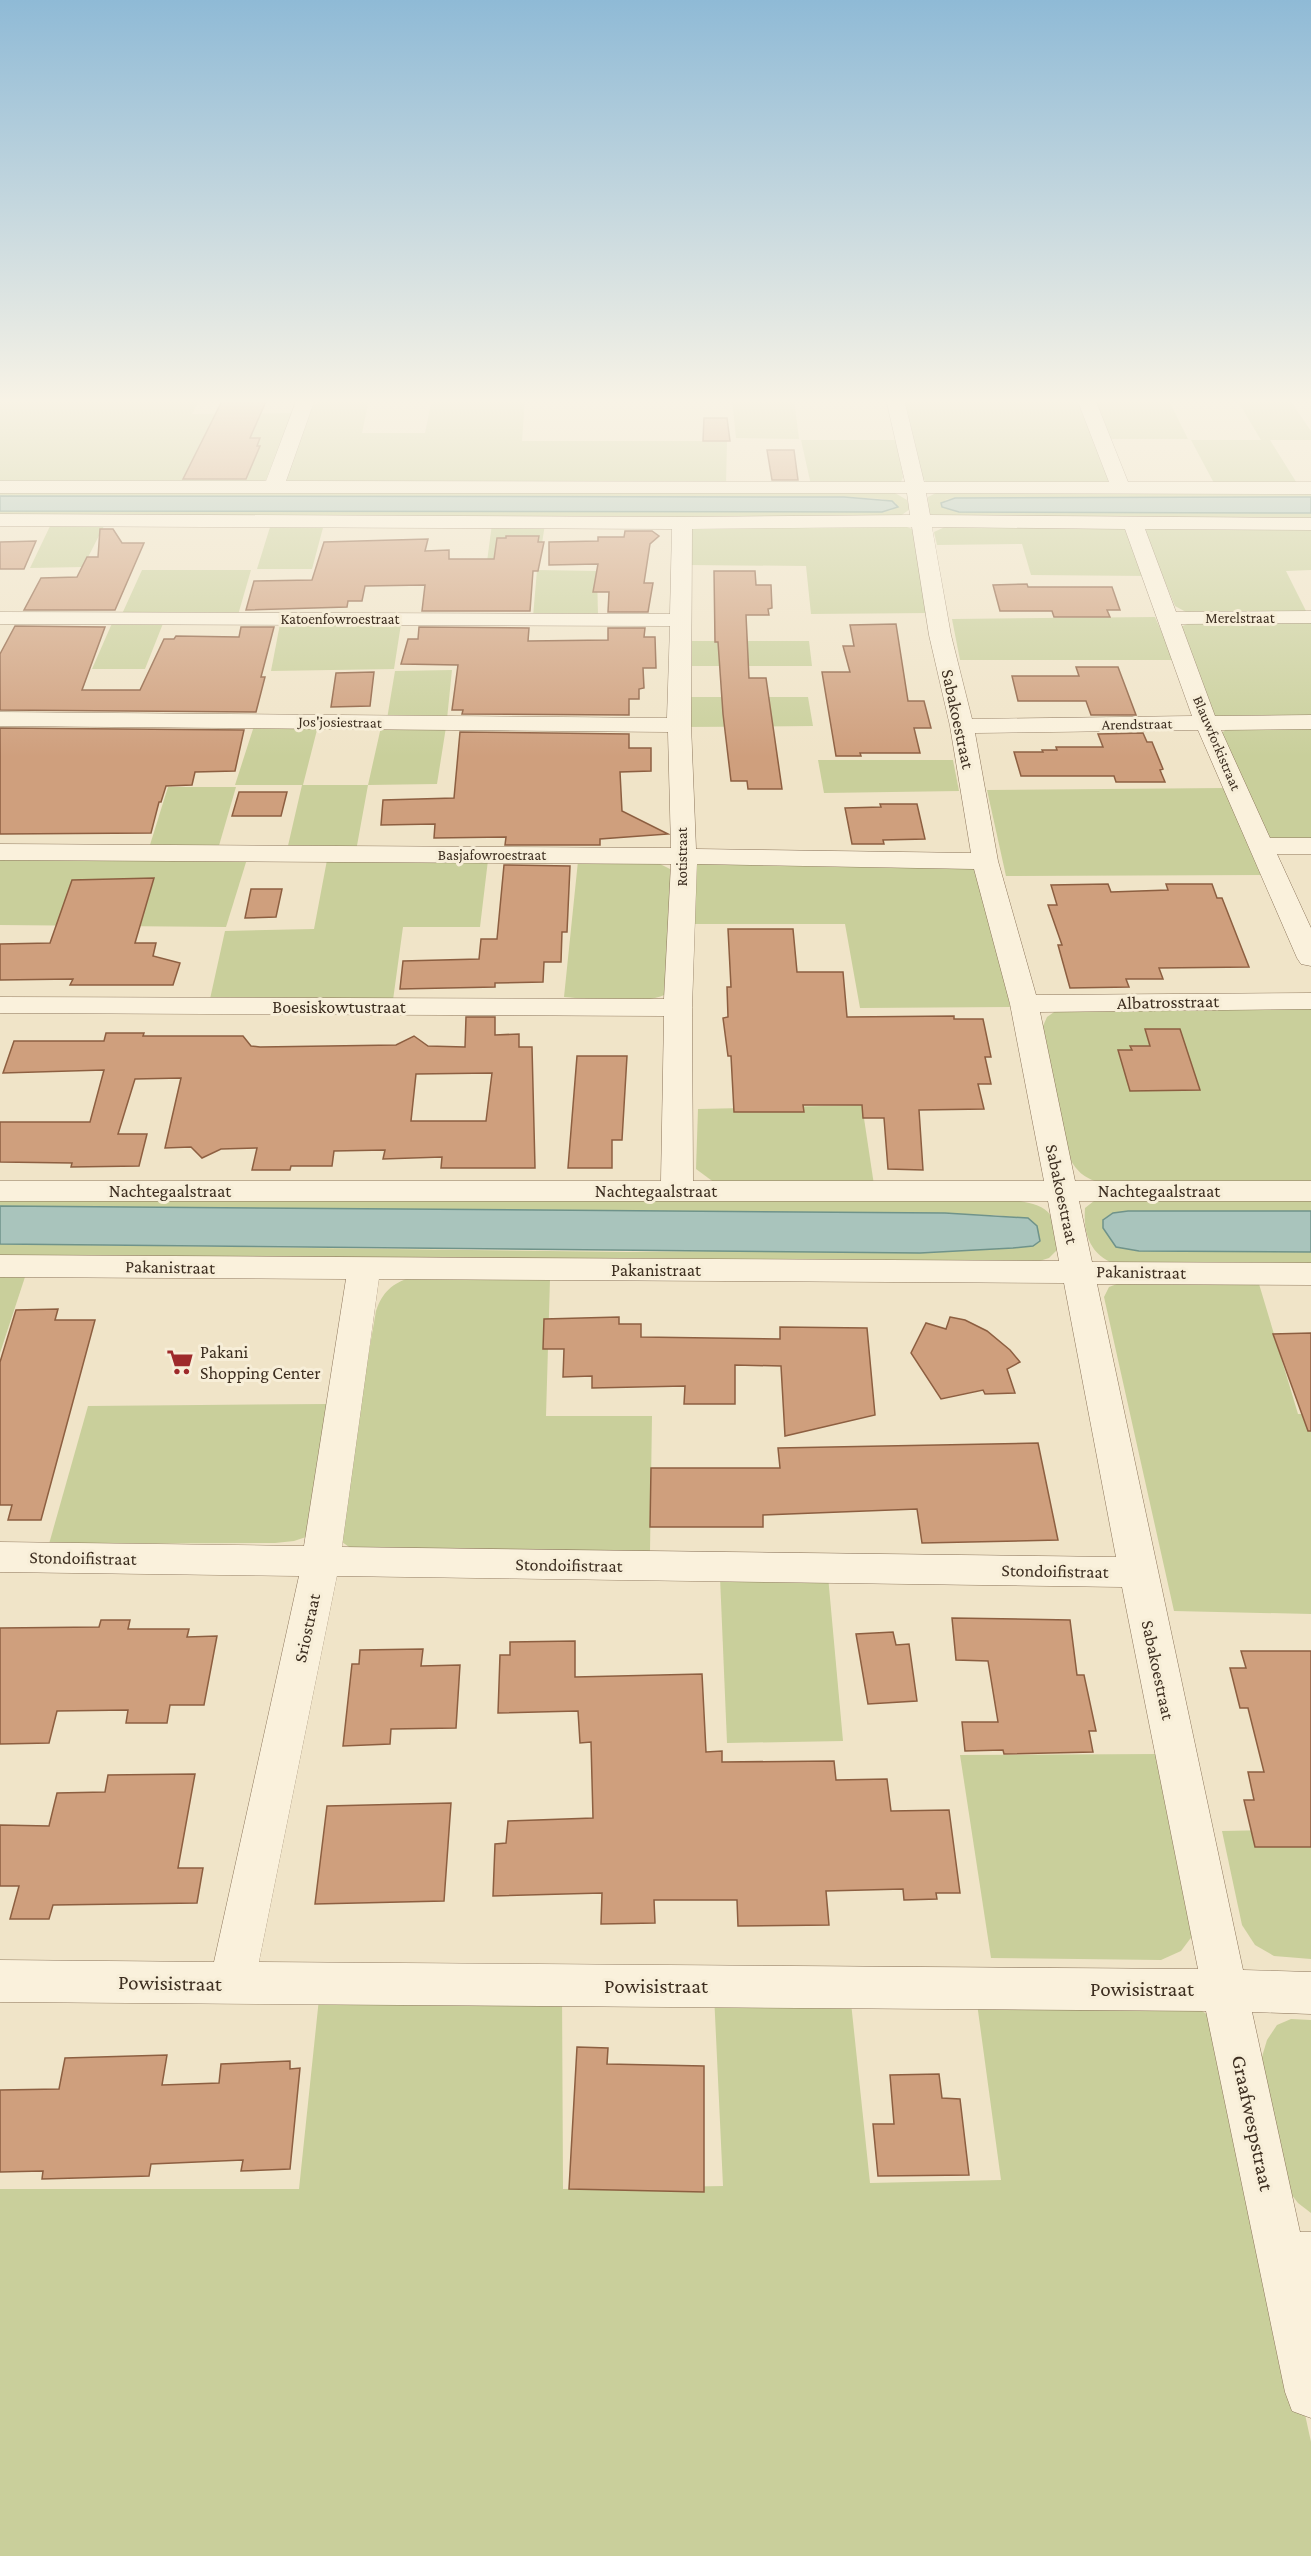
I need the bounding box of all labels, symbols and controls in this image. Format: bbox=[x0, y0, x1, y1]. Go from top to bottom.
street label: Merelstraat bbox=[1205, 610, 1276, 626]
street label: Katoenfowroestraat bbox=[281, 611, 401, 627]
street label: Sabakoestraat bbox=[938, 667, 979, 772]
street label: Blauwforkistraat bbox=[1190, 693, 1245, 794]
street label: Jos'josiestraat bbox=[296, 713, 383, 732]
street label: Arendstraat bbox=[1101, 715, 1174, 733]
street label: Rotistraat bbox=[674, 826, 690, 887]
street label: Basjafowroestraat bbox=[438, 847, 547, 864]
street label: Albatrosstraat bbox=[1117, 991, 1220, 1013]
street label: Boesiskowtustraat bbox=[272, 997, 407, 1017]
street label: Sabakoestraat bbox=[1042, 1142, 1083, 1247]
street label: Nachtegaalstraat bbox=[109, 1181, 232, 1201]
street label: Nachtegaalstraat bbox=[595, 1181, 718, 1201]
street label: Nachtegaalstraat bbox=[1098, 1181, 1221, 1201]
street label: Pakanistraat bbox=[125, 1256, 216, 1278]
street label: Pakanistraat bbox=[611, 1260, 702, 1280]
street label: Pakanistraat bbox=[1096, 1261, 1187, 1283]
place label: Pakani Shopping Center bbox=[200, 1342, 321, 1383]
supermarket icon: Pakani Shopping Center bbox=[165, 1347, 195, 1377]
street label: Stondoifistraat bbox=[29, 1547, 138, 1569]
street label: Stondoifistraat bbox=[515, 1554, 624, 1576]
street label: Stondoifistraat bbox=[1001, 1560, 1110, 1582]
street label: Sriostraat bbox=[290, 1591, 324, 1664]
street label: Sabakoestraat bbox=[1138, 1618, 1179, 1723]
street label: Powisistraat bbox=[118, 1970, 223, 1996]
street label: Powisistraat bbox=[604, 1974, 709, 1998]
street label: Powisistraat bbox=[1090, 1977, 1195, 2001]
street label: Graafwespstraat bbox=[1227, 2053, 1279, 2194]

